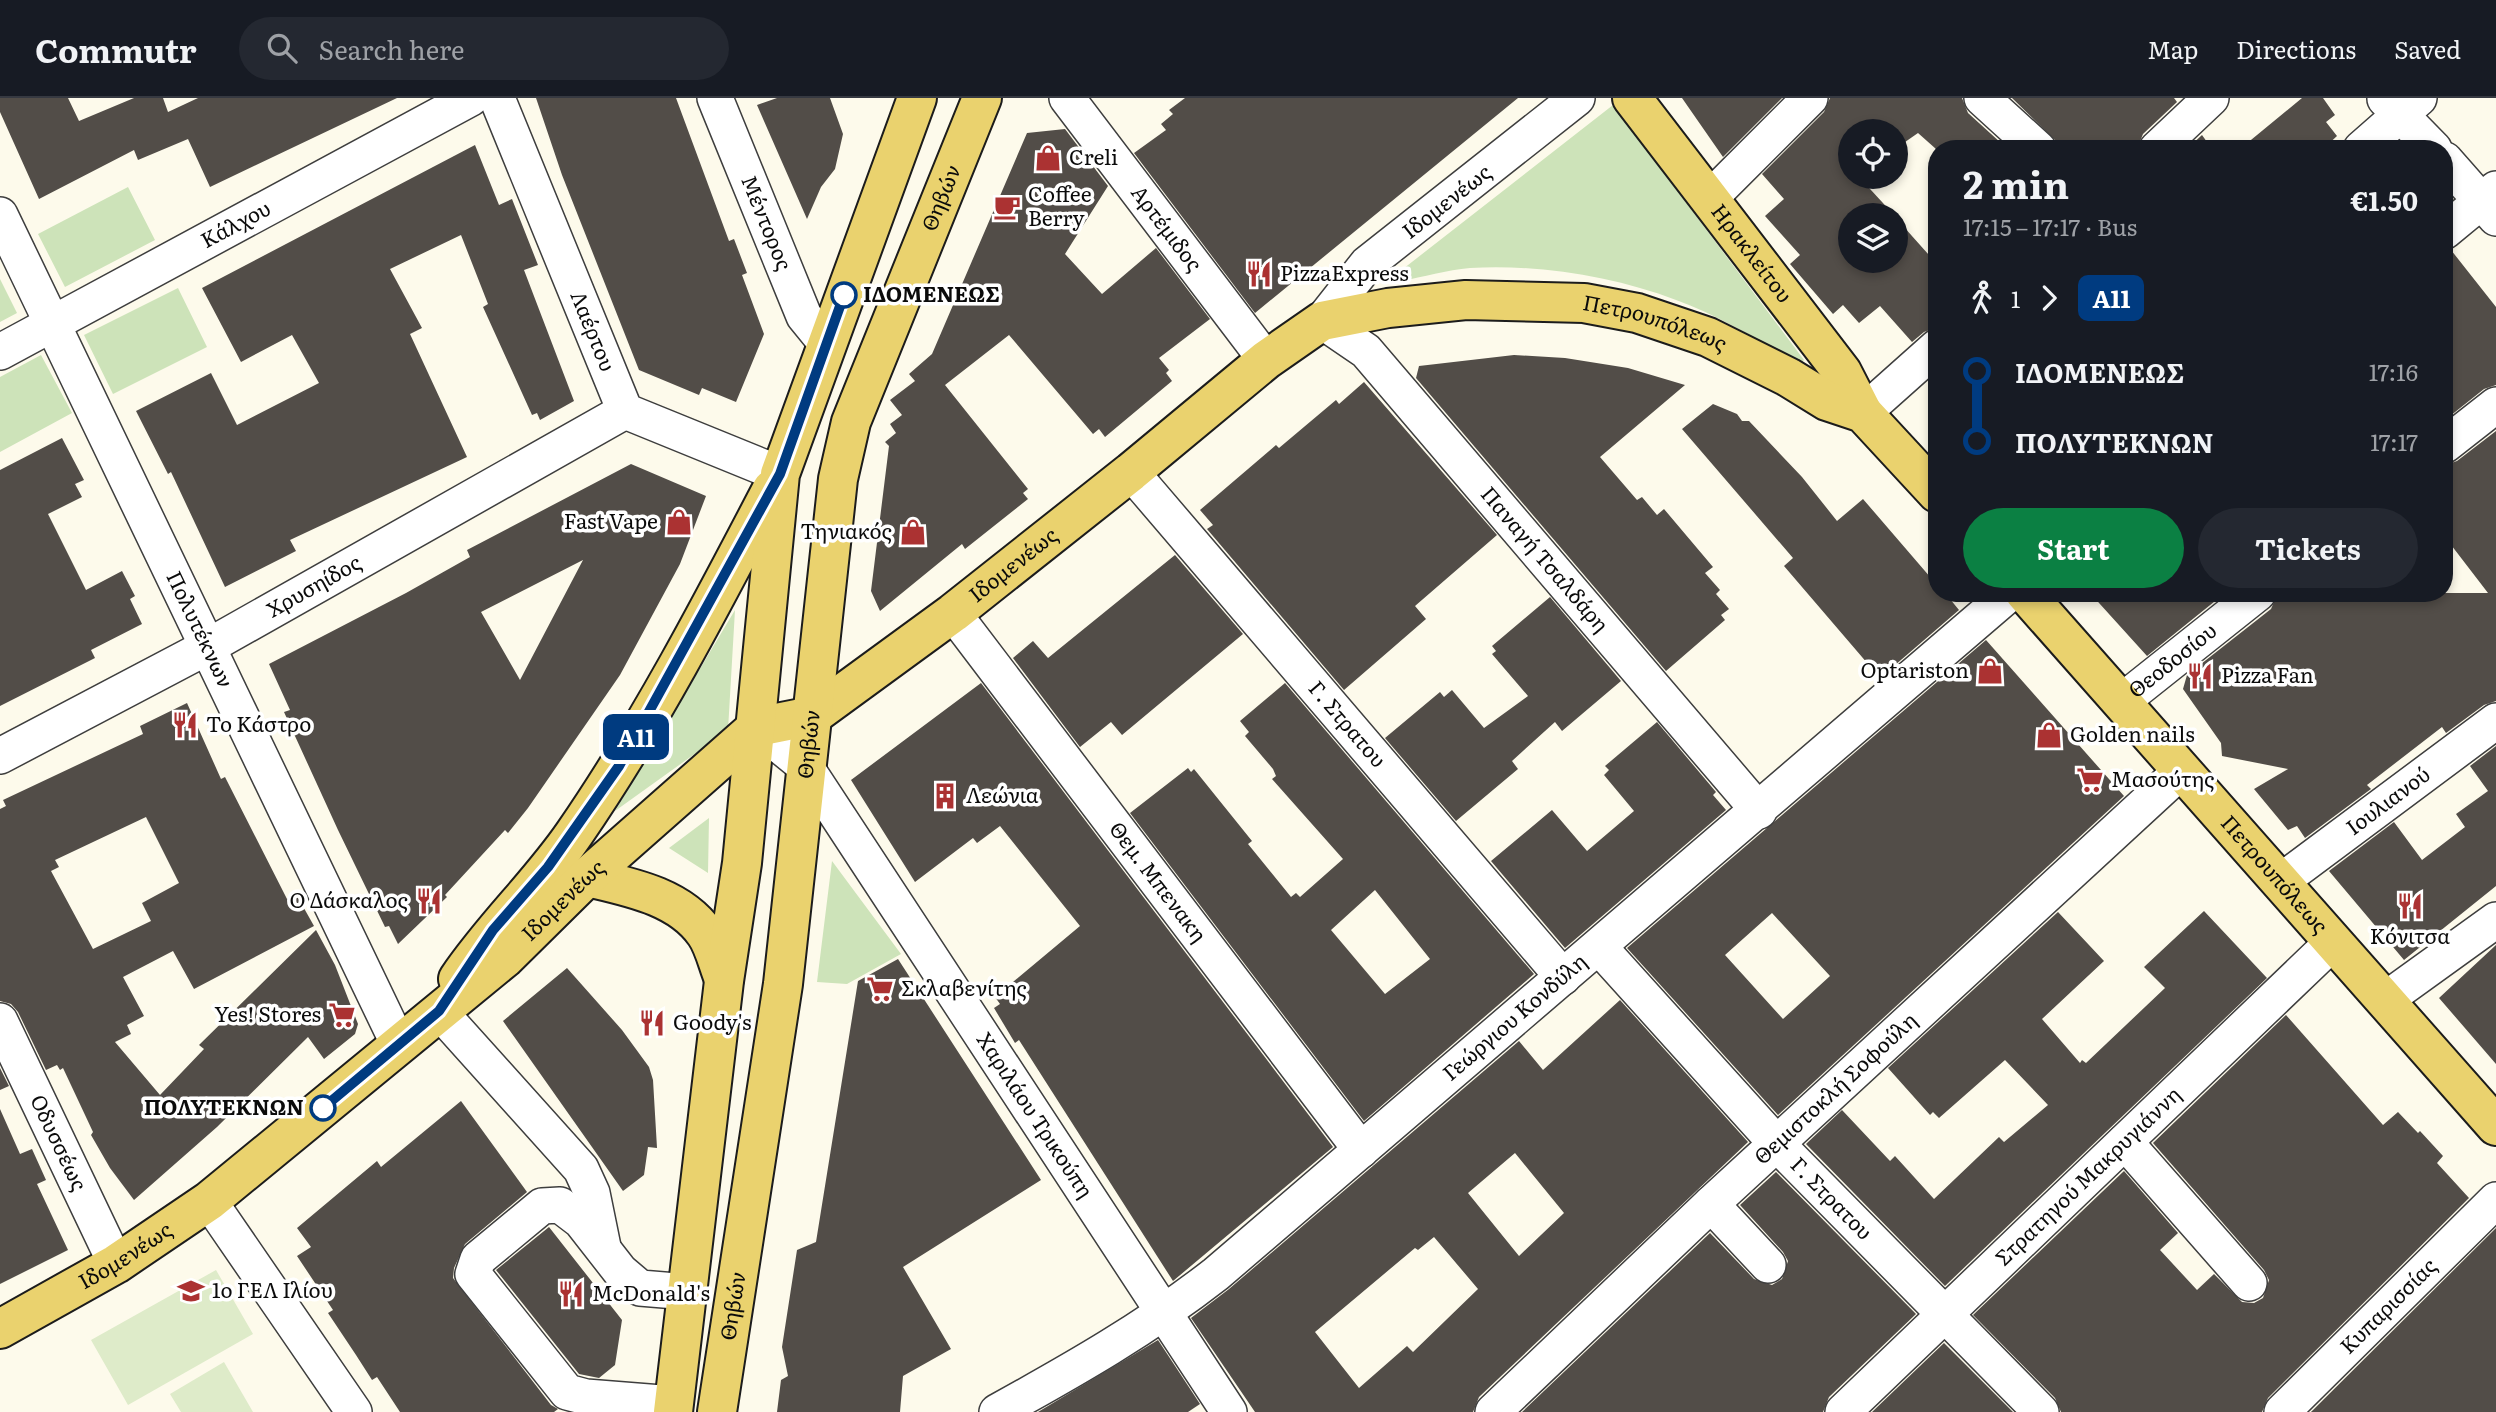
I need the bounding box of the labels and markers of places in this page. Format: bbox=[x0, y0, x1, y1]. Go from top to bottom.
place label: Creli bbox=[1069, 140, 1118, 171]
shop icon: Creli bbox=[1033, 143, 1063, 173]
place label: Coffee Berry bbox=[1028, 177, 1092, 232]
cafe icon: Coffee Berry bbox=[992, 192, 1022, 222]
place label: PizzaExpress bbox=[1280, 256, 1409, 287]
restaurant icon: PizzaExpress bbox=[1244, 259, 1274, 289]
place label: ΙΔΟΜΕΝΕΩΣ bbox=[863, 277, 1000, 308]
marker: ΙΔΟΜΕΝΕΩΣ bbox=[831, 282, 857, 308]
place label: Fast Vape bbox=[564, 504, 658, 535]
shop icon: Fast Vape bbox=[664, 507, 694, 537]
place label: Τηνιακός bbox=[800, 514, 892, 545]
shop icon: Τηνιακός bbox=[898, 517, 928, 547]
place label: Optariston bbox=[1860, 653, 1969, 684]
shop icon: Optariston bbox=[1975, 656, 2005, 686]
place label: Pizza Fan bbox=[2221, 658, 2314, 689]
restaurant icon: Pizza Fan bbox=[2185, 661, 2215, 691]
place label: Το Κάστρο bbox=[206, 707, 311, 738]
restaurant icon: Το Κάστρο bbox=[170, 710, 200, 740]
place label: Golden nails bbox=[2070, 717, 2195, 748]
shop icon: Golden nails bbox=[2034, 720, 2064, 750]
place label: Μασούτης bbox=[2111, 762, 2214, 793]
supermarket icon: Μασούτης bbox=[2075, 765, 2105, 795]
place label: Λεώνια bbox=[966, 778, 1039, 809]
building icon: Λεώνια bbox=[930, 781, 960, 811]
place label: Ο Δάσκαλος bbox=[290, 883, 408, 914]
restaurant icon: Ο Δάσκαλος bbox=[414, 886, 444, 916]
restaurant icon: Κόνιτσα bbox=[2395, 891, 2425, 921]
place label: Κόνιτσα bbox=[2370, 919, 2450, 950]
place label: Σκλαβενίτης bbox=[901, 971, 1027, 1002]
supermarket icon: Σκλαβενίτης bbox=[865, 974, 895, 1004]
place label: Yes! Stores bbox=[214, 997, 321, 1028]
supermarket icon: Yes! Stores bbox=[327, 1000, 357, 1030]
place label: Goody's bbox=[673, 1005, 751, 1036]
restaurant icon: Goody's bbox=[637, 1008, 667, 1038]
place label: ΠΟΛΥΤΕΚΝΩΝ bbox=[144, 1090, 304, 1121]
marker: ΠΟΛΥΤΕΚΝΩΝ bbox=[310, 1095, 336, 1121]
place label: 1ο ΓΕΛ Ιλίου bbox=[212, 1273, 333, 1304]
school or university icon: 1ο ΓΕΛ Ιλίου bbox=[176, 1276, 206, 1306]
place label: McDonald's bbox=[592, 1276, 710, 1307]
restaurant icon: McDonald's bbox=[556, 1279, 586, 1309]

